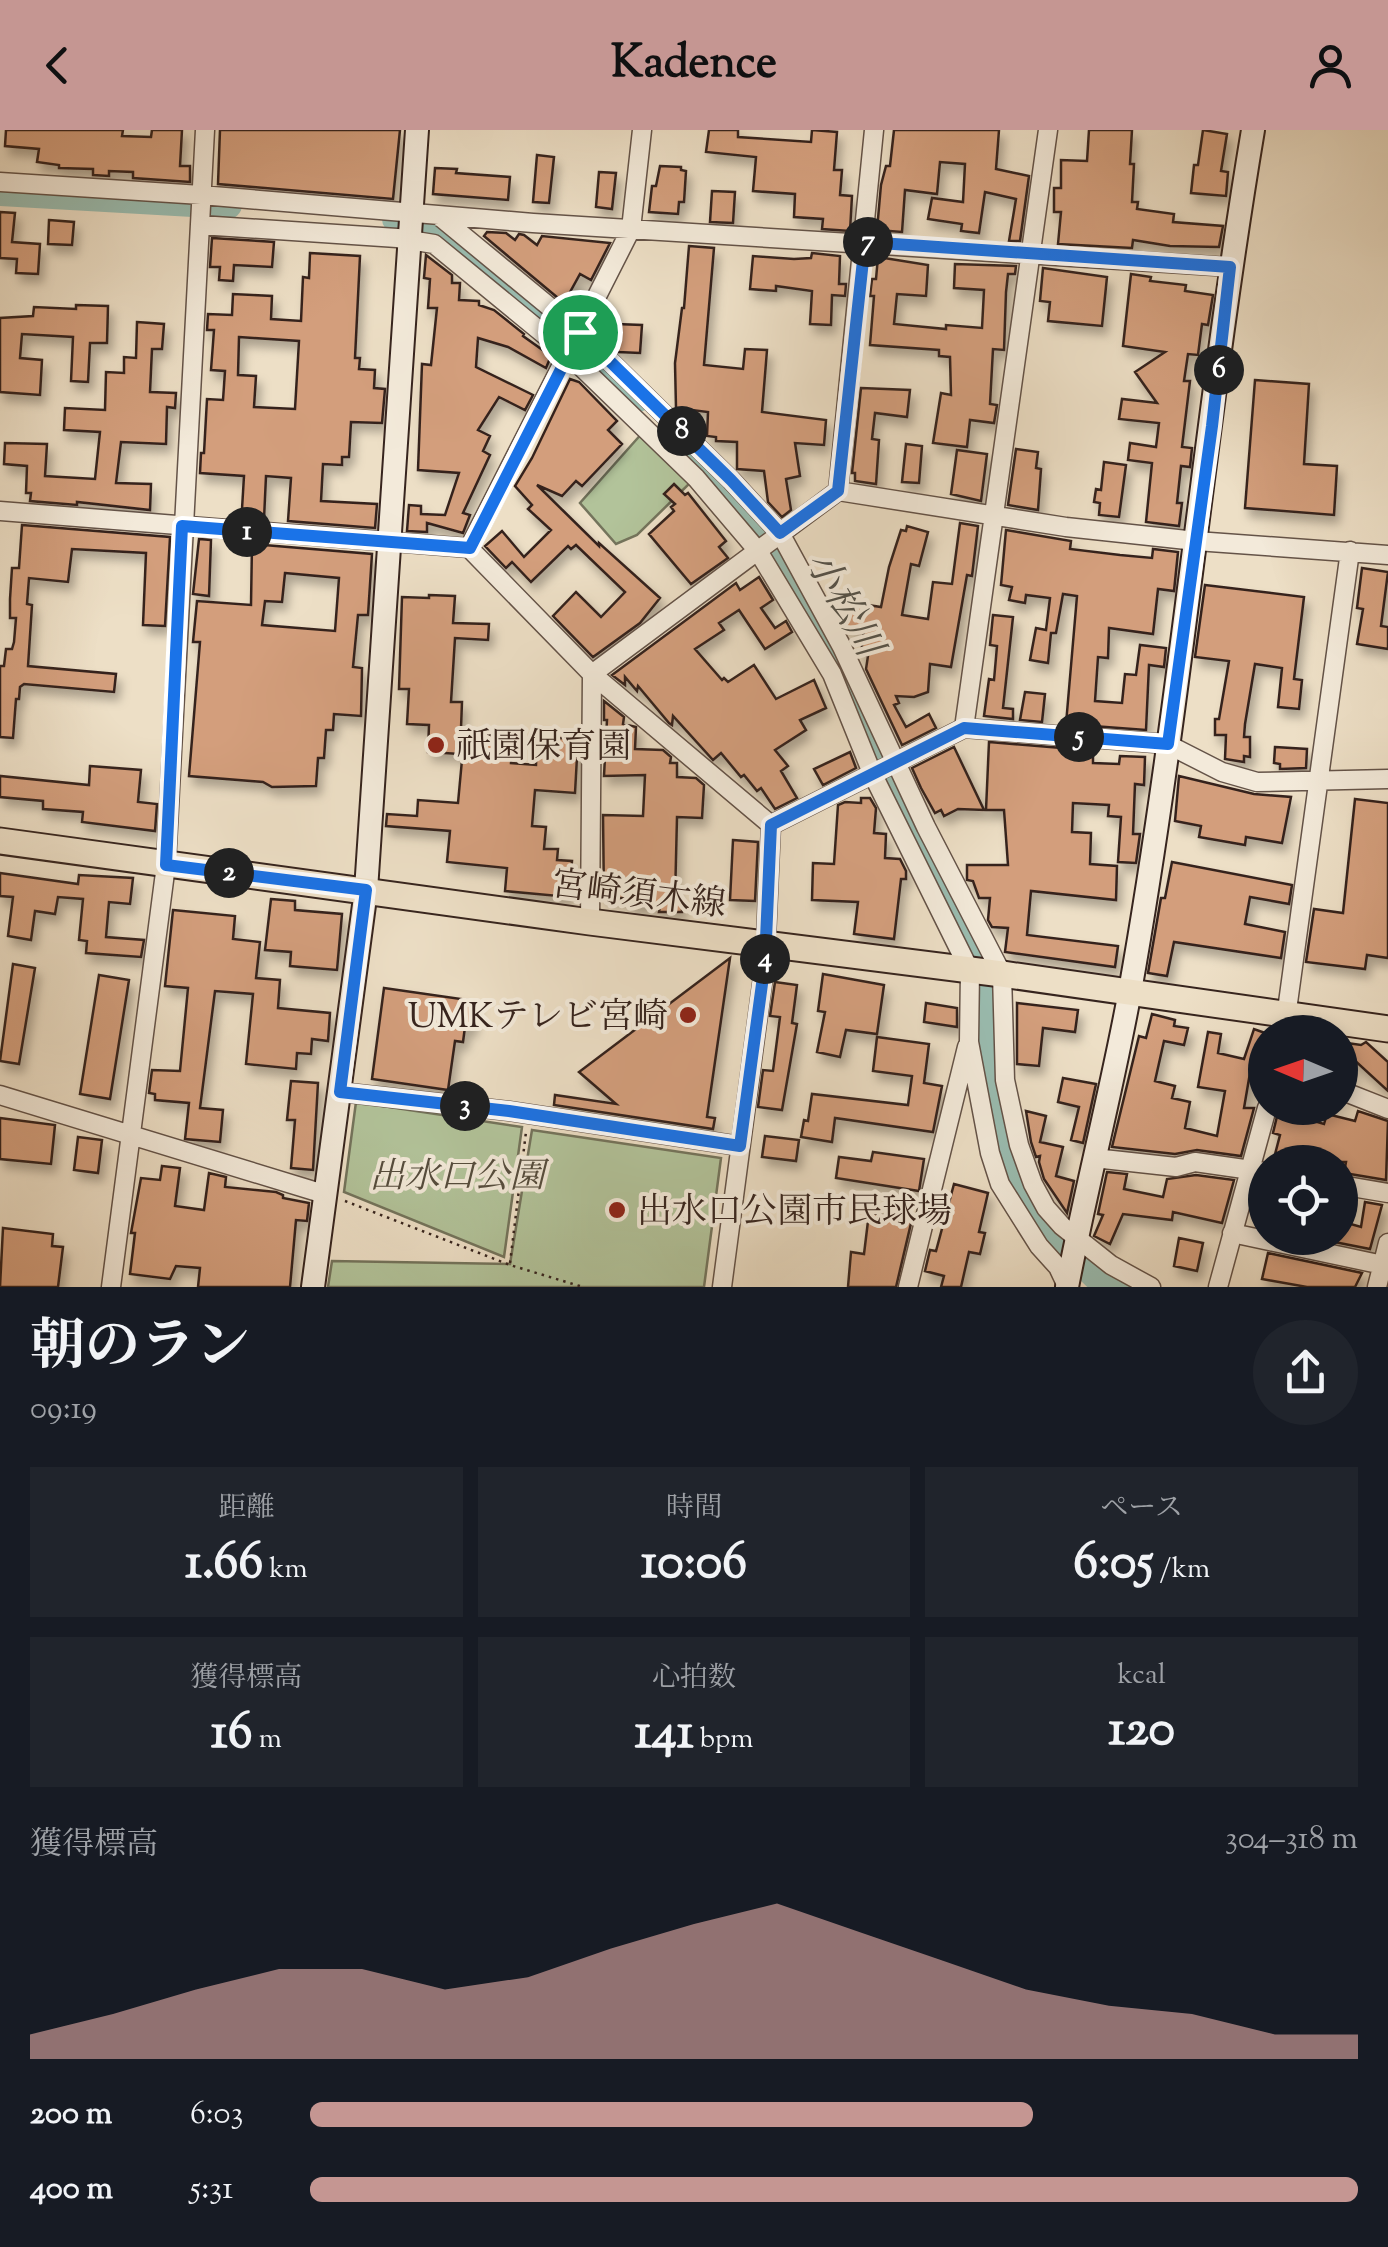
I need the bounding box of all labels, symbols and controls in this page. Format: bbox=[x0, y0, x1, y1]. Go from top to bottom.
text: Kadence bbox=[611, 33, 777, 98]
icon: back bbox=[30, 38, 85, 93]
icon: person bbox=[1303, 38, 1358, 93]
pin: 7 bbox=[843, 217, 893, 267]
text: 7 bbox=[861, 222, 875, 262]
pin bbox=[538, 290, 623, 375]
icon: arrive bbox=[553, 305, 608, 360]
pin: 6 bbox=[1194, 345, 1244, 395]
text: 6 bbox=[1212, 350, 1226, 390]
pin: 8 bbox=[657, 406, 707, 456]
text: 8 bbox=[675, 411, 689, 451]
pin: 1 bbox=[222, 507, 272, 557]
text: 1 bbox=[242, 512, 252, 552]
water label: 小松川 bbox=[790, 542, 895, 671]
pin: 5 bbox=[1054, 712, 1104, 762]
text: 5 bbox=[1074, 717, 1084, 757]
place label: 祇園保育園 bbox=[456, 723, 631, 774]
marker: 祇園保育園 bbox=[425, 734, 447, 756]
pin: 2 bbox=[204, 848, 254, 898]
text: 2 bbox=[222, 853, 236, 893]
street label: 宮崎須木線 bbox=[549, 860, 729, 932]
pin: 4 bbox=[740, 934, 790, 984]
text: 4 bbox=[758, 939, 772, 979]
place label: UMKテレビ宮崎 bbox=[408, 993, 668, 1044]
marker: UMKテレビ宮崎 bbox=[677, 1004, 699, 1026]
north arrow bbox=[1248, 1015, 1358, 1125]
map controls bbox=[1248, 1015, 1358, 1255]
pin: 3 bbox=[440, 1081, 490, 1131]
text: 3 bbox=[459, 1086, 471, 1126]
button: locate bbox=[1248, 1145, 1358, 1255]
park label: 出水口公園 bbox=[369, 1153, 549, 1204]
place label: 出水口公園市民球場 bbox=[637, 1188, 952, 1239]
marker: 出水口公園市民球場 bbox=[606, 1199, 628, 1221]
text: 朝のラン bbox=[30, 1310, 250, 1389]
button: share bbox=[1253, 1320, 1358, 1425]
text: 09:19 bbox=[30, 1387, 97, 1433]
text: 距離 bbox=[218, 1489, 274, 1529]
text: 時間 bbox=[666, 1489, 722, 1529]
text: ペース bbox=[1100, 1489, 1183, 1529]
text: 1.66 bbox=[185, 1529, 263, 1601]
text: 10:06 bbox=[641, 1529, 747, 1601]
text: 6:05 bbox=[1073, 1529, 1154, 1601]
text: km bbox=[263, 1550, 308, 1590]
text: /km bbox=[1154, 1550, 1210, 1590]
text: kcal bbox=[1118, 1656, 1166, 1696]
text: 獲得標高 bbox=[190, 1659, 302, 1699]
text: 心拍数 bbox=[652, 1659, 736, 1699]
text: 120 bbox=[1108, 1696, 1175, 1768]
text: 16 bbox=[211, 1699, 253, 1771]
text: 141 bbox=[635, 1699, 694, 1771]
text: m bbox=[253, 1720, 282, 1760]
text: bpm bbox=[694, 1720, 753, 1760]
text: 304–318 m bbox=[1225, 1817, 1358, 1863]
text: 獲得標高 bbox=[30, 1823, 158, 1869]
text: 200 m bbox=[30, 2092, 112, 2138]
text: 6:03 bbox=[190, 2092, 243, 2138]
text: 400 m bbox=[30, 2167, 113, 2213]
text: 5:31 bbox=[190, 2167, 233, 2213]

